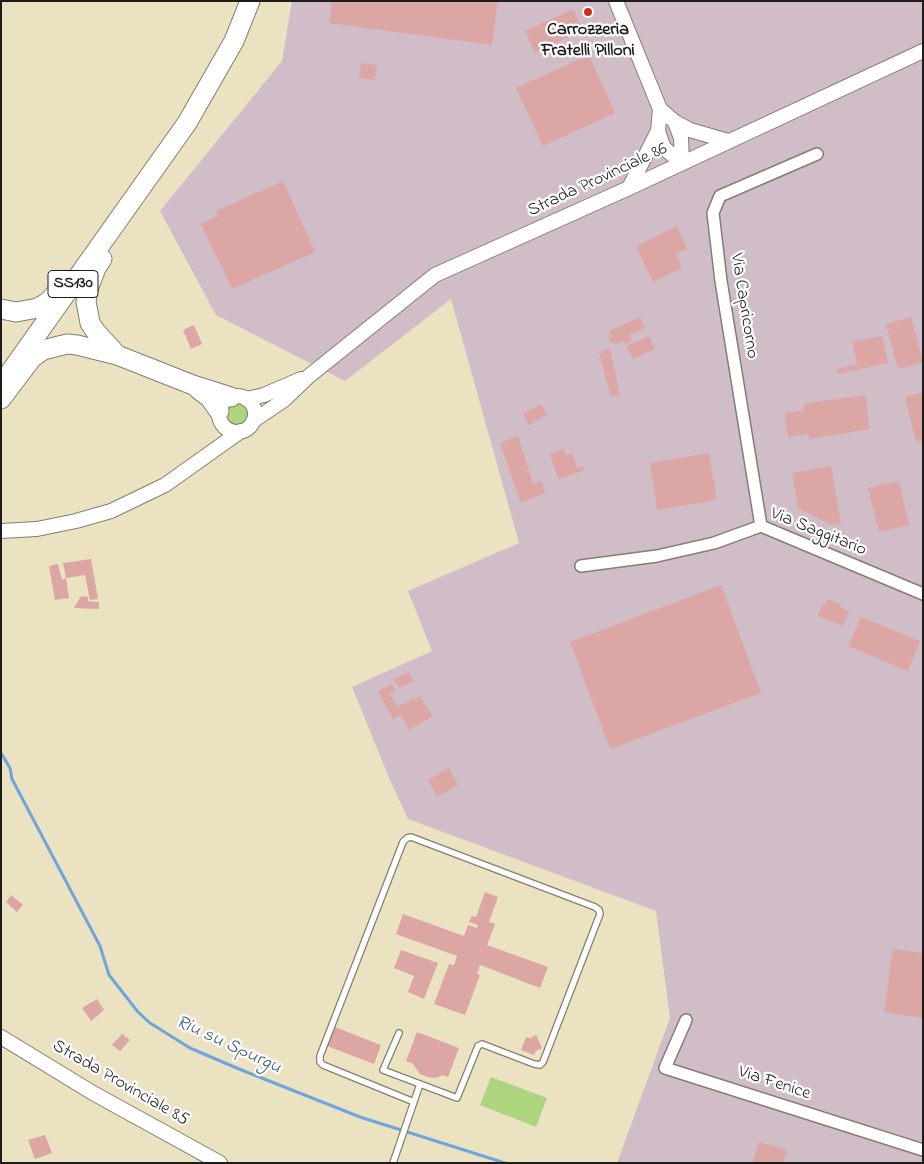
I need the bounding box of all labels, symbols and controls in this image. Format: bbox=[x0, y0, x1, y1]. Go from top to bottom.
marker: Carrozzeria Fratelli Pilloni bbox=[582, 6, 594, 18]
place label: Carrozzeria Fratelli Pilloni bbox=[541, 20, 635, 62]
street label: Strada Provinciale 86 bbox=[525, 139, 671, 223]
street label: Via Capricorno bbox=[724, 252, 762, 360]
road number: SS130 bbox=[48, 270, 98, 298]
street label: Via Saggitario bbox=[767, 504, 869, 562]
water label: Riu su Spurgu bbox=[172, 1012, 284, 1080]
street label: Strada Provinciale 85 bbox=[48, 1036, 192, 1132]
street label: Via Fenice bbox=[735, 1062, 813, 1106]

